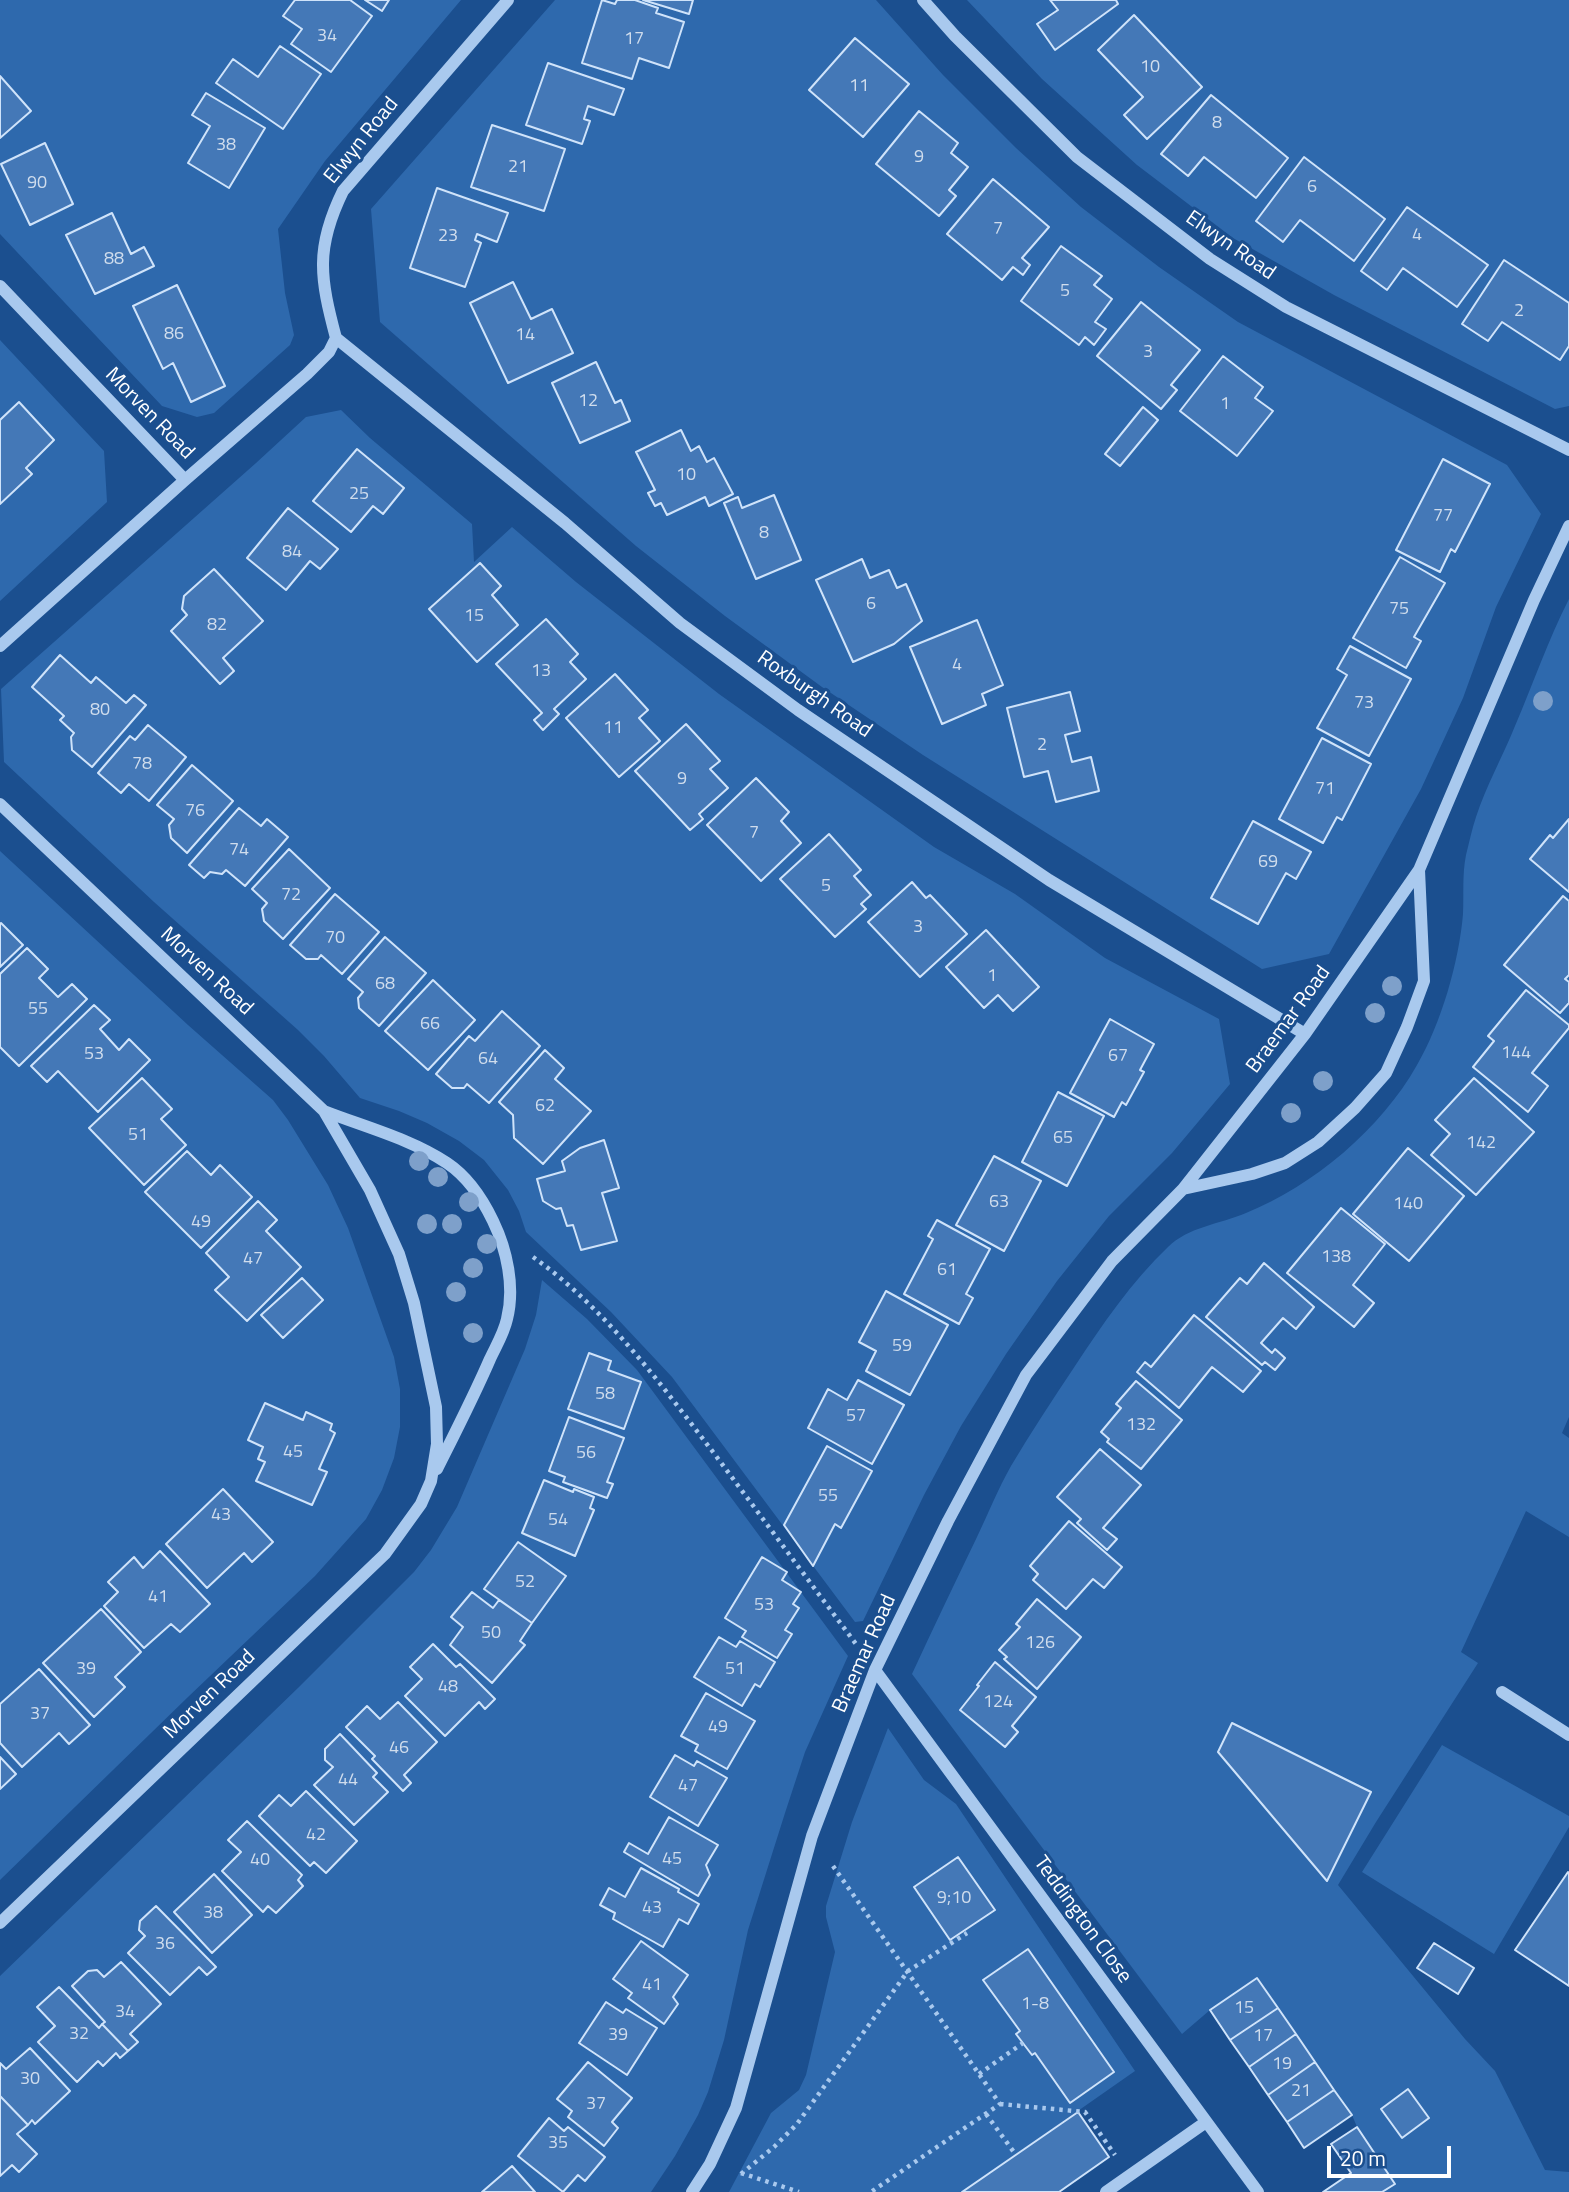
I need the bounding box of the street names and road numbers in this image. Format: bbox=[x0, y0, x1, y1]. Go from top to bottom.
street label: Elwyn Road bbox=[319, 93, 405, 189]
street label: Elwyn Road bbox=[1180, 206, 1280, 286]
street label: Morven Road bbox=[99, 363, 199, 465]
street label: Roxburgh Road bbox=[752, 646, 876, 744]
street label: Morven Road bbox=[154, 923, 258, 1021]
street label: Braemar Road bbox=[1242, 961, 1336, 1079]
street label: Braemar Road bbox=[828, 1591, 902, 1717]
street label: Morven Road bbox=[159, 1645, 261, 1745]
street label: Teddington Close bbox=[1028, 1852, 1136, 1988]

